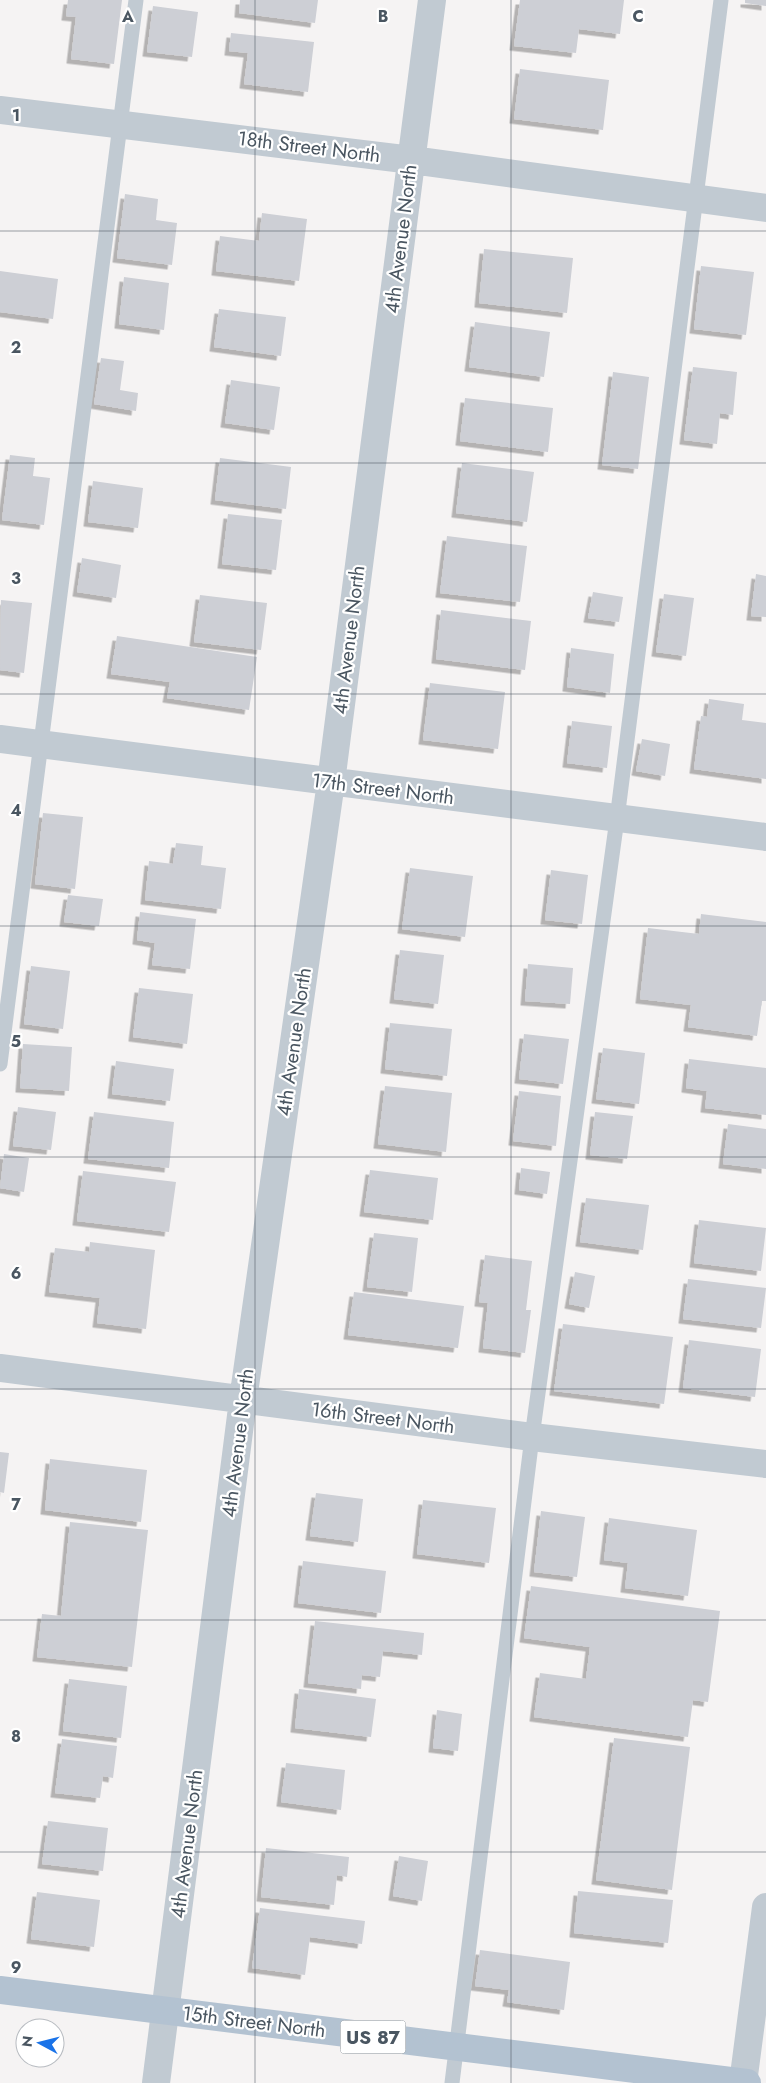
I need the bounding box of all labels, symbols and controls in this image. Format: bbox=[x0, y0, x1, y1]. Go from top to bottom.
text: A bbox=[121, 5, 134, 28]
text: B bbox=[378, 5, 388, 28]
text: C bbox=[632, 5, 644, 28]
text: 1 bbox=[12, 104, 20, 127]
street label: 18th Street North bbox=[236, 124, 382, 170]
street label: 4th Avenue North bbox=[377, 163, 425, 315]
text: 2 bbox=[11, 336, 21, 359]
street label: 4th Avenue North bbox=[325, 564, 373, 716]
text: 3 bbox=[11, 567, 21, 590]
street label: 17th Street North bbox=[310, 766, 456, 812]
text: 4 bbox=[10, 799, 22, 822]
street label: 4th Avenue North bbox=[269, 966, 319, 1118]
text: 5 bbox=[11, 1030, 21, 1053]
text: 6 bbox=[11, 1262, 21, 1285]
street label: 4th Avenue North bbox=[214, 1367, 262, 1519]
street label: 16th Street North bbox=[310, 1395, 456, 1441]
text: 7 bbox=[11, 1493, 21, 1516]
text: 8 bbox=[11, 1725, 21, 1748]
street label: 4th Avenue North bbox=[163, 1768, 211, 1920]
text: 9 bbox=[11, 1956, 21, 1979]
street label: 15th Street North bbox=[181, 1999, 327, 2045]
north arrow bbox=[15, 2018, 65, 2068]
road number: US 87 bbox=[340, 2020, 406, 2054]
text: N bbox=[16, 2035, 38, 2048]

